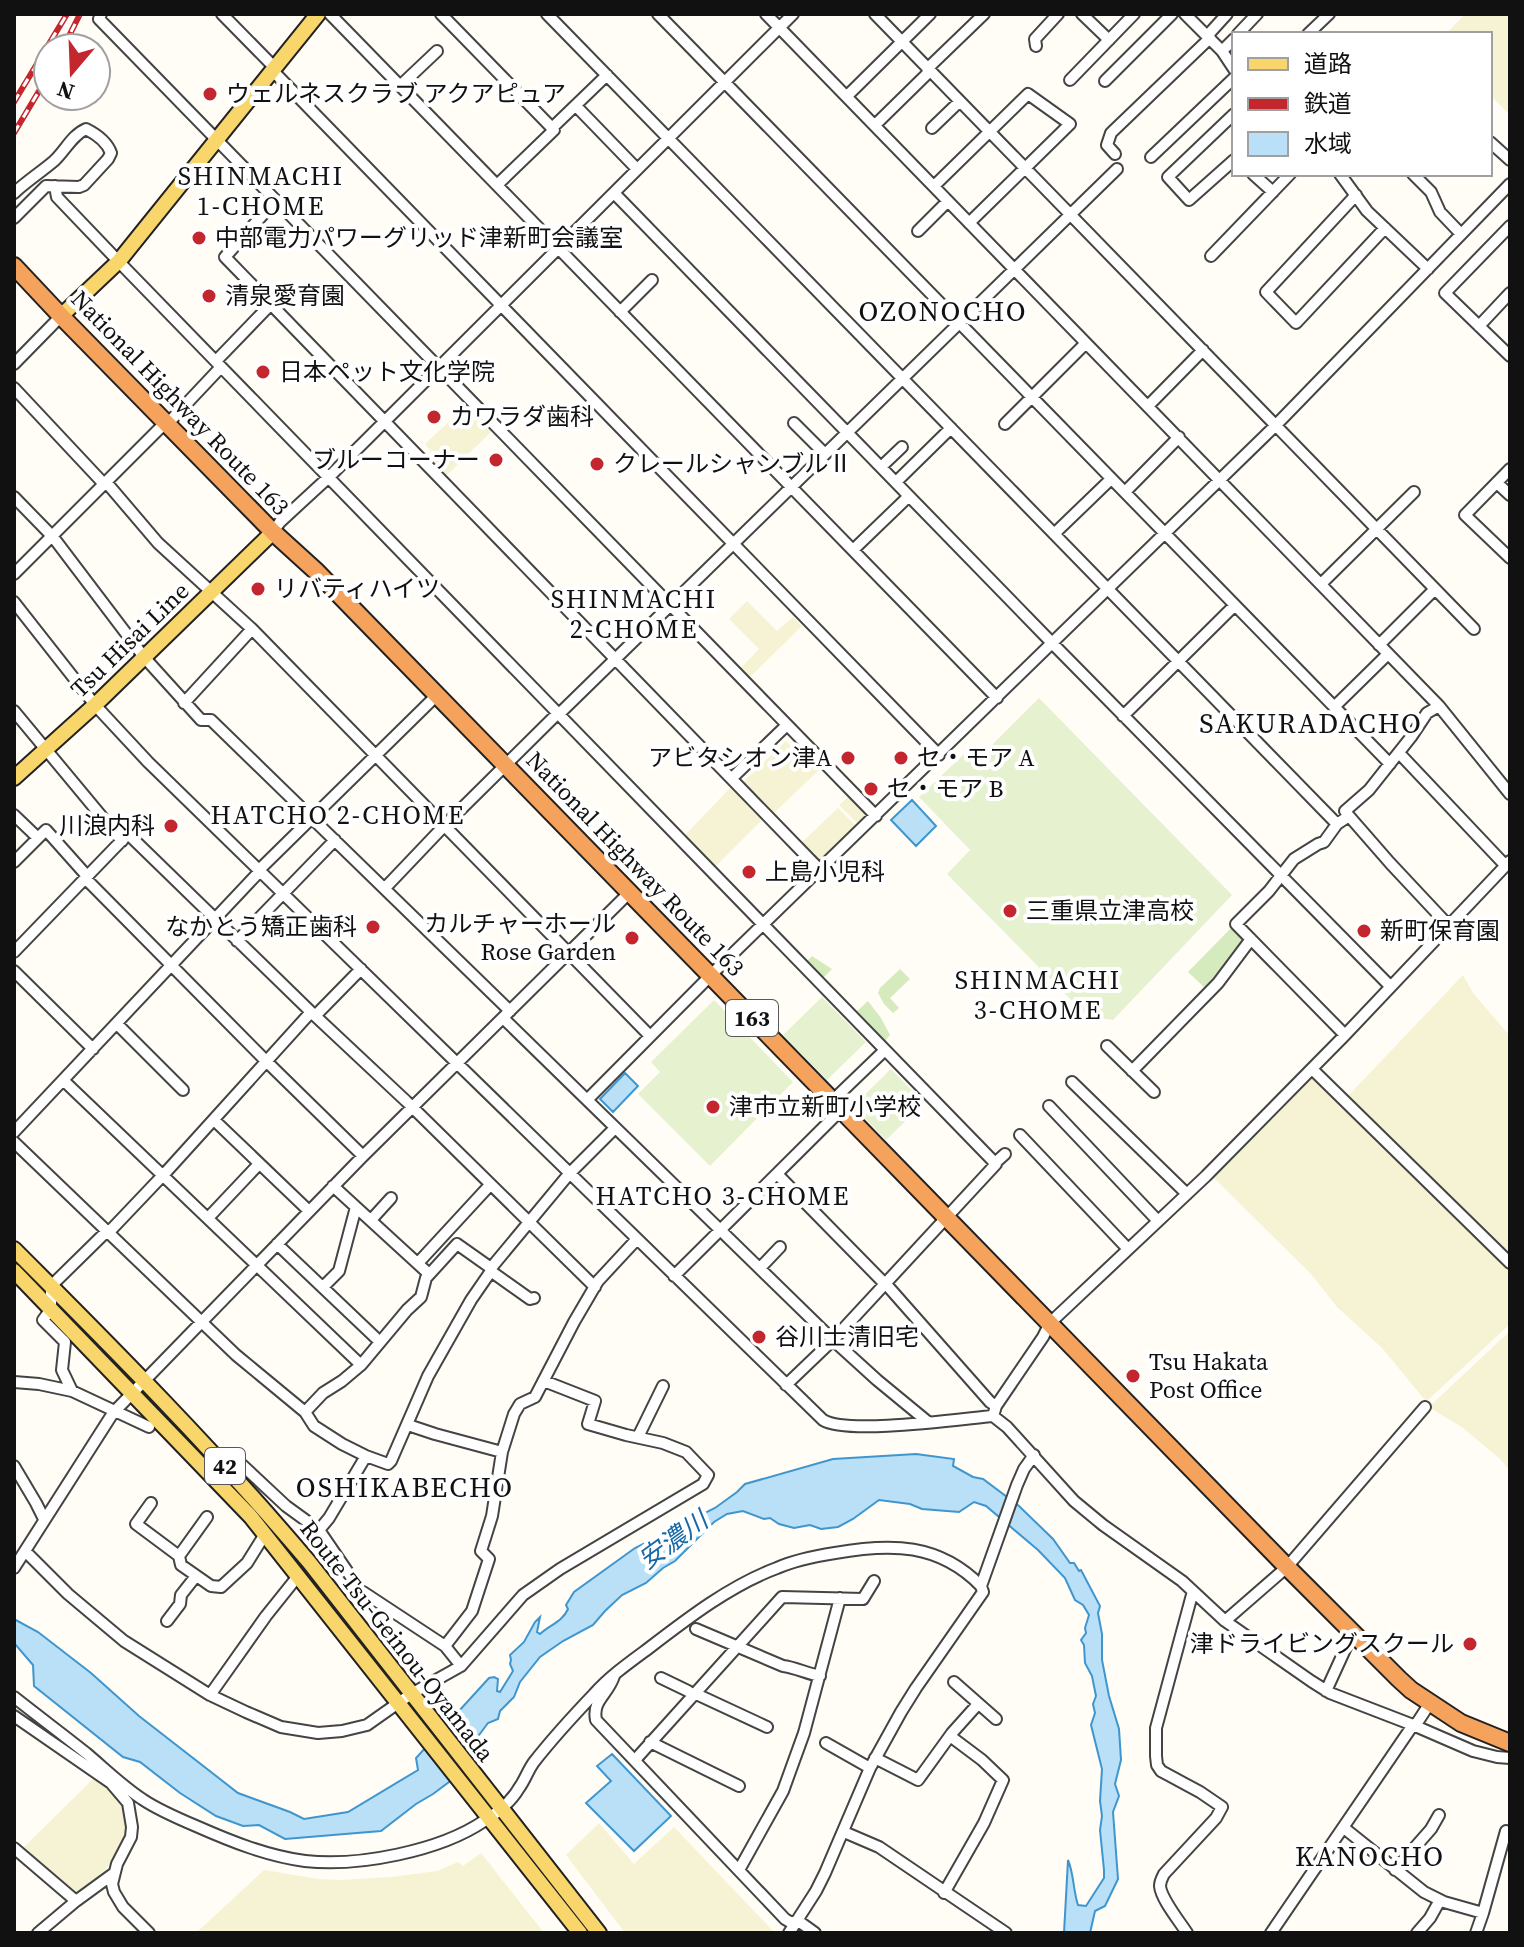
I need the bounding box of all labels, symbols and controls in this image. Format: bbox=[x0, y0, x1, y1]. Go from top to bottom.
north arrow bbox=[32, 32, 112, 112]
legend bbox=[1232, 32, 1492, 176]
text: 道路 bbox=[1304, 47, 1352, 80]
text: N bbox=[53, 74, 78, 108]
place label: ウェルネスクラブ アクアピュア bbox=[226, 77, 566, 110]
marker: ウェルネスクラブ アクアピュア bbox=[201, 85, 219, 103]
text: 鉄道 bbox=[1304, 87, 1352, 120]
text: 水域 bbox=[1304, 127, 1352, 160]
district label: SHINMACHI 1-CHOME bbox=[178, 158, 344, 224]
place label: 中部電力パワーグリッド津新町会議室 bbox=[215, 221, 623, 254]
marker: 中部電力パワーグリッド津新町会議室 bbox=[190, 229, 208, 247]
place label: 清泉愛育園 bbox=[225, 279, 345, 312]
street label: National Highway Route 163 bbox=[64, 283, 297, 522]
marker: 清泉愛育園 bbox=[200, 287, 218, 305]
district label: OZONOCHO bbox=[858, 292, 1028, 330]
place label: 日本ペット文化学院 bbox=[279, 355, 495, 388]
marker: 日本ペット文化学院 bbox=[254, 363, 272, 381]
place label: カワラダ歯科 bbox=[450, 400, 594, 433]
marker: カワラダ歯科 bbox=[425, 408, 443, 426]
place label: ブルーコーナー bbox=[312, 443, 480, 476]
place label: クレールシャンブルⅡ bbox=[613, 447, 852, 480]
marker: ブルーコーナー bbox=[487, 451, 505, 469]
marker: クレールシャンブルⅡ bbox=[588, 455, 606, 473]
place label: リバティハイツ bbox=[274, 572, 440, 605]
street label: Tsu Hisai Line bbox=[63, 575, 196, 705]
marker: リバティハイツ bbox=[249, 580, 267, 598]
district label: SHINMACHI 2-CHOME bbox=[551, 581, 717, 647]
district label: SAKURADACHO bbox=[1199, 704, 1423, 742]
place label: アビタシオン津A bbox=[648, 741, 832, 774]
place label: セ・モア A bbox=[917, 741, 1035, 774]
street label: National Highway Route 163 bbox=[519, 744, 752, 983]
marker: アビタシオン津A bbox=[839, 749, 857, 767]
marker: セ・モア A bbox=[892, 749, 910, 767]
place label: セ・モア B bbox=[887, 772, 1004, 805]
marker: セ・モア B bbox=[862, 780, 880, 798]
district label: HATCHO 2-CHOME bbox=[211, 797, 465, 833]
place label: 川浪内科 bbox=[59, 809, 155, 842]
marker: 川浪内科 bbox=[162, 817, 180, 835]
place label: 上島小児科 bbox=[765, 855, 885, 888]
marker: 上島小児科 bbox=[740, 863, 758, 881]
place label: 三重県立津高校 bbox=[1026, 894, 1194, 927]
marker: 三重県立津高校 bbox=[1001, 902, 1019, 920]
place label: カルチャーホール Rose Garden bbox=[424, 907, 616, 968]
place label: なかとう矯正歯科 bbox=[165, 910, 357, 943]
place label: 新町保育園 bbox=[1380, 914, 1500, 947]
marker: なかとう矯正歯科 bbox=[364, 918, 382, 936]
marker: 新町保育園 bbox=[1355, 922, 1373, 940]
marker: カルチャーホール Rose Garden bbox=[623, 929, 641, 947]
district label: SHINMACHI 3-CHOME bbox=[955, 962, 1121, 1028]
road number: 163 bbox=[726, 1000, 778, 1036]
place label: 津市立新町小学校 bbox=[729, 1090, 921, 1123]
marker: 津市立新町小学校 bbox=[704, 1098, 722, 1116]
district label: HATCHO 3-CHOME bbox=[596, 1178, 850, 1214]
place label: 谷川士清旧宅 bbox=[775, 1320, 919, 1353]
marker: 谷川士清旧宅 bbox=[750, 1328, 768, 1346]
place label: Tsu Hakata Post Office bbox=[1149, 1345, 1269, 1406]
marker: Tsu Hakata Post Office bbox=[1124, 1367, 1142, 1385]
road number: 42 bbox=[205, 1448, 245, 1484]
district label: OSHIKABECHO bbox=[296, 1468, 514, 1506]
water label: 安濃川 bbox=[631, 1501, 718, 1577]
street label: Route Tsu-Geinou-Oyamada bbox=[293, 1513, 503, 1769]
place label: 津ドライビングスクール bbox=[1190, 1627, 1454, 1660]
marker: 津ドライビングスクール bbox=[1461, 1635, 1479, 1653]
district label: KANOCHO bbox=[1295, 1837, 1445, 1875]

